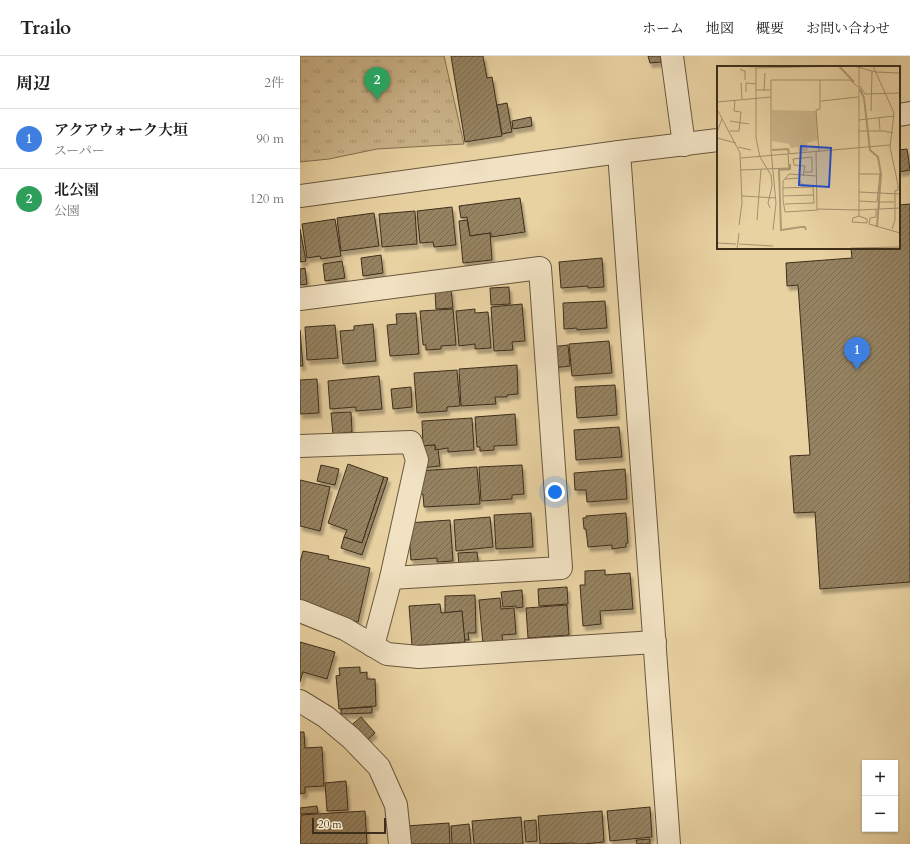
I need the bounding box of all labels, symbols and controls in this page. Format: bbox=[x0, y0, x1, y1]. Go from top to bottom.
text: Trailo bbox=[20, 15, 71, 41]
text: ホーム bbox=[642, 19, 684, 38]
text: 地図 bbox=[706, 19, 734, 38]
text: 概要 bbox=[756, 19, 784, 38]
text: お問い合わせ bbox=[806, 19, 890, 38]
inset map bbox=[717, 66, 900, 249]
pin: 2 bbox=[364, 67, 390, 100]
text: 周辺 bbox=[16, 72, 50, 95]
text: 2件 bbox=[264, 74, 284, 92]
text: アクアウォーク大垣 bbox=[54, 120, 188, 140]
text: 1 bbox=[26, 130, 32, 148]
text: 90 m bbox=[256, 130, 284, 148]
text: スーパー bbox=[54, 142, 105, 160]
text: 北公園 bbox=[54, 180, 99, 200]
text: 2 bbox=[26, 190, 32, 208]
text: 120 m bbox=[250, 190, 284, 208]
text: 公園 bbox=[54, 202, 80, 220]
pin: 1 bbox=[844, 337, 870, 370]
your location bbox=[545, 482, 565, 502]
map controls bbox=[862, 760, 898, 832]
button: + bbox=[862, 760, 898, 796]
button: − bbox=[862, 796, 898, 832]
scale bar bbox=[312, 816, 386, 835]
text: 20 m bbox=[318, 817, 342, 832]

